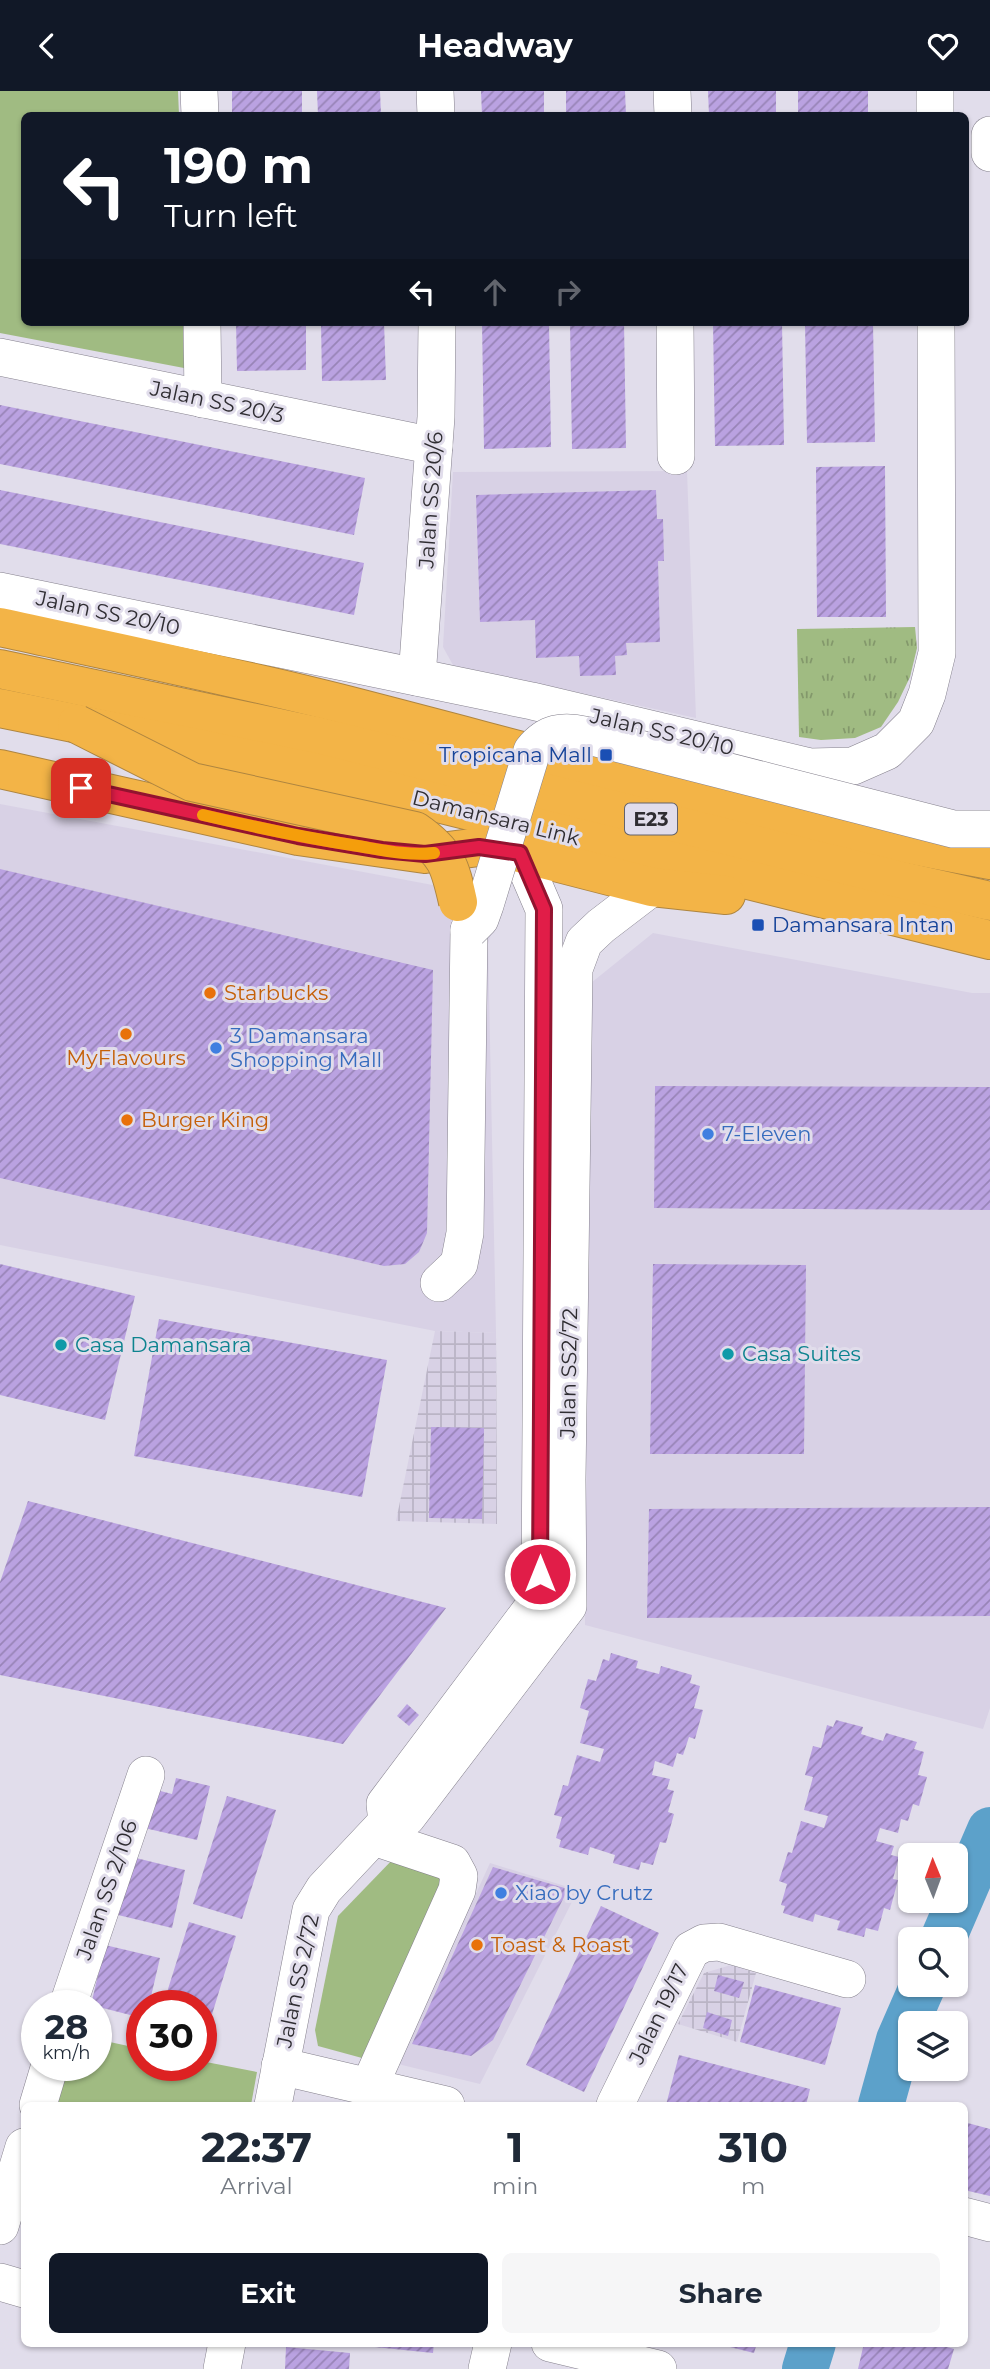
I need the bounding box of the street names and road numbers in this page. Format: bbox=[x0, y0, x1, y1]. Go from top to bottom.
street label: Jalan SS 20/3 bbox=[147, 375, 286, 428]
street label: Jalan SS 20/6 bbox=[413, 431, 448, 570]
street label: Jalan SS 20/10 bbox=[33, 585, 182, 640]
street label: Jalan SS 20/10 bbox=[587, 703, 736, 760]
street label: Damansara Link bbox=[410, 785, 583, 850]
road number: E23 bbox=[625, 803, 677, 835]
street label: Jalan SS2/72 bbox=[555, 1308, 582, 1439]
street label: Jalan SS 2/106 bbox=[71, 1817, 142, 1964]
street label: Jalan SS 2/72 bbox=[271, 1912, 324, 2051]
street label: Jalan 19/17 bbox=[623, 1960, 694, 2069]

